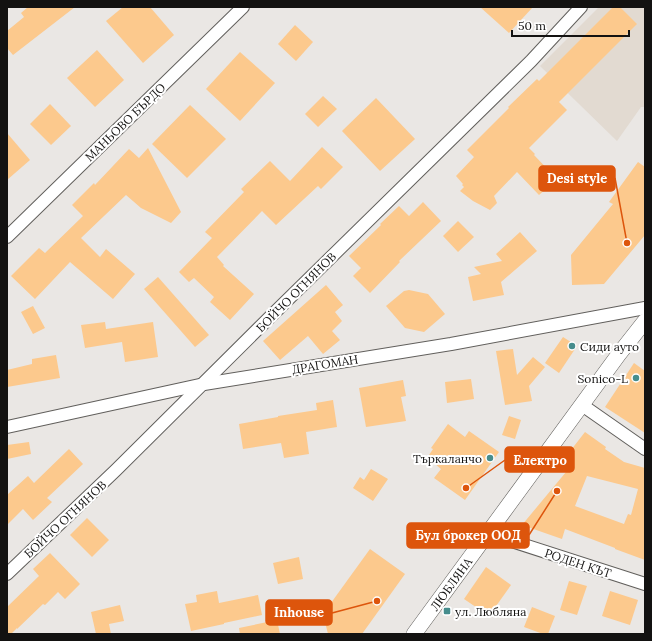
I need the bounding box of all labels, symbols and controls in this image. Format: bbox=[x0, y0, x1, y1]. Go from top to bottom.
scale bar bbox=[512, 12, 629, 38]
text: 50 m bbox=[518, 18, 546, 33]
street label: МАНЬОВО БЪРДО bbox=[82, 80, 168, 164]
callout: Desi style bbox=[539, 166, 615, 191]
text: Desi style bbox=[547, 170, 607, 187]
street label: БОЙЧО ОГНЯНОВ bbox=[253, 249, 339, 335]
place label: Сиди ауто bbox=[580, 339, 639, 354]
marker: Сиди ауто bbox=[567, 341, 577, 351]
street label: ДРАГОМАН bbox=[291, 351, 359, 377]
place label: Sonico-L bbox=[578, 371, 628, 386]
marker: Sonico-L bbox=[631, 373, 641, 383]
callout: Електро bbox=[505, 447, 574, 472]
place label: Търкаланчо bbox=[413, 451, 482, 466]
text: Електро bbox=[513, 452, 567, 469]
marker: Търкаланчо bbox=[485, 453, 495, 463]
street label: БОЙЧО ОГНЯНОВ bbox=[21, 477, 109, 561]
callout: Бул брокер ООД bbox=[407, 523, 529, 548]
text: Бул брокер ООД bbox=[415, 527, 521, 544]
street label: РОДЕН КЪТ bbox=[543, 545, 614, 581]
street label: ЛЮБЛЯНА bbox=[427, 554, 476, 613]
callout: Inhouse bbox=[266, 600, 332, 625]
text: Inhouse bbox=[274, 604, 324, 621]
place label: ул. Любляна bbox=[455, 604, 526, 619]
marker: ул. Любляна bbox=[442, 606, 452, 616]

